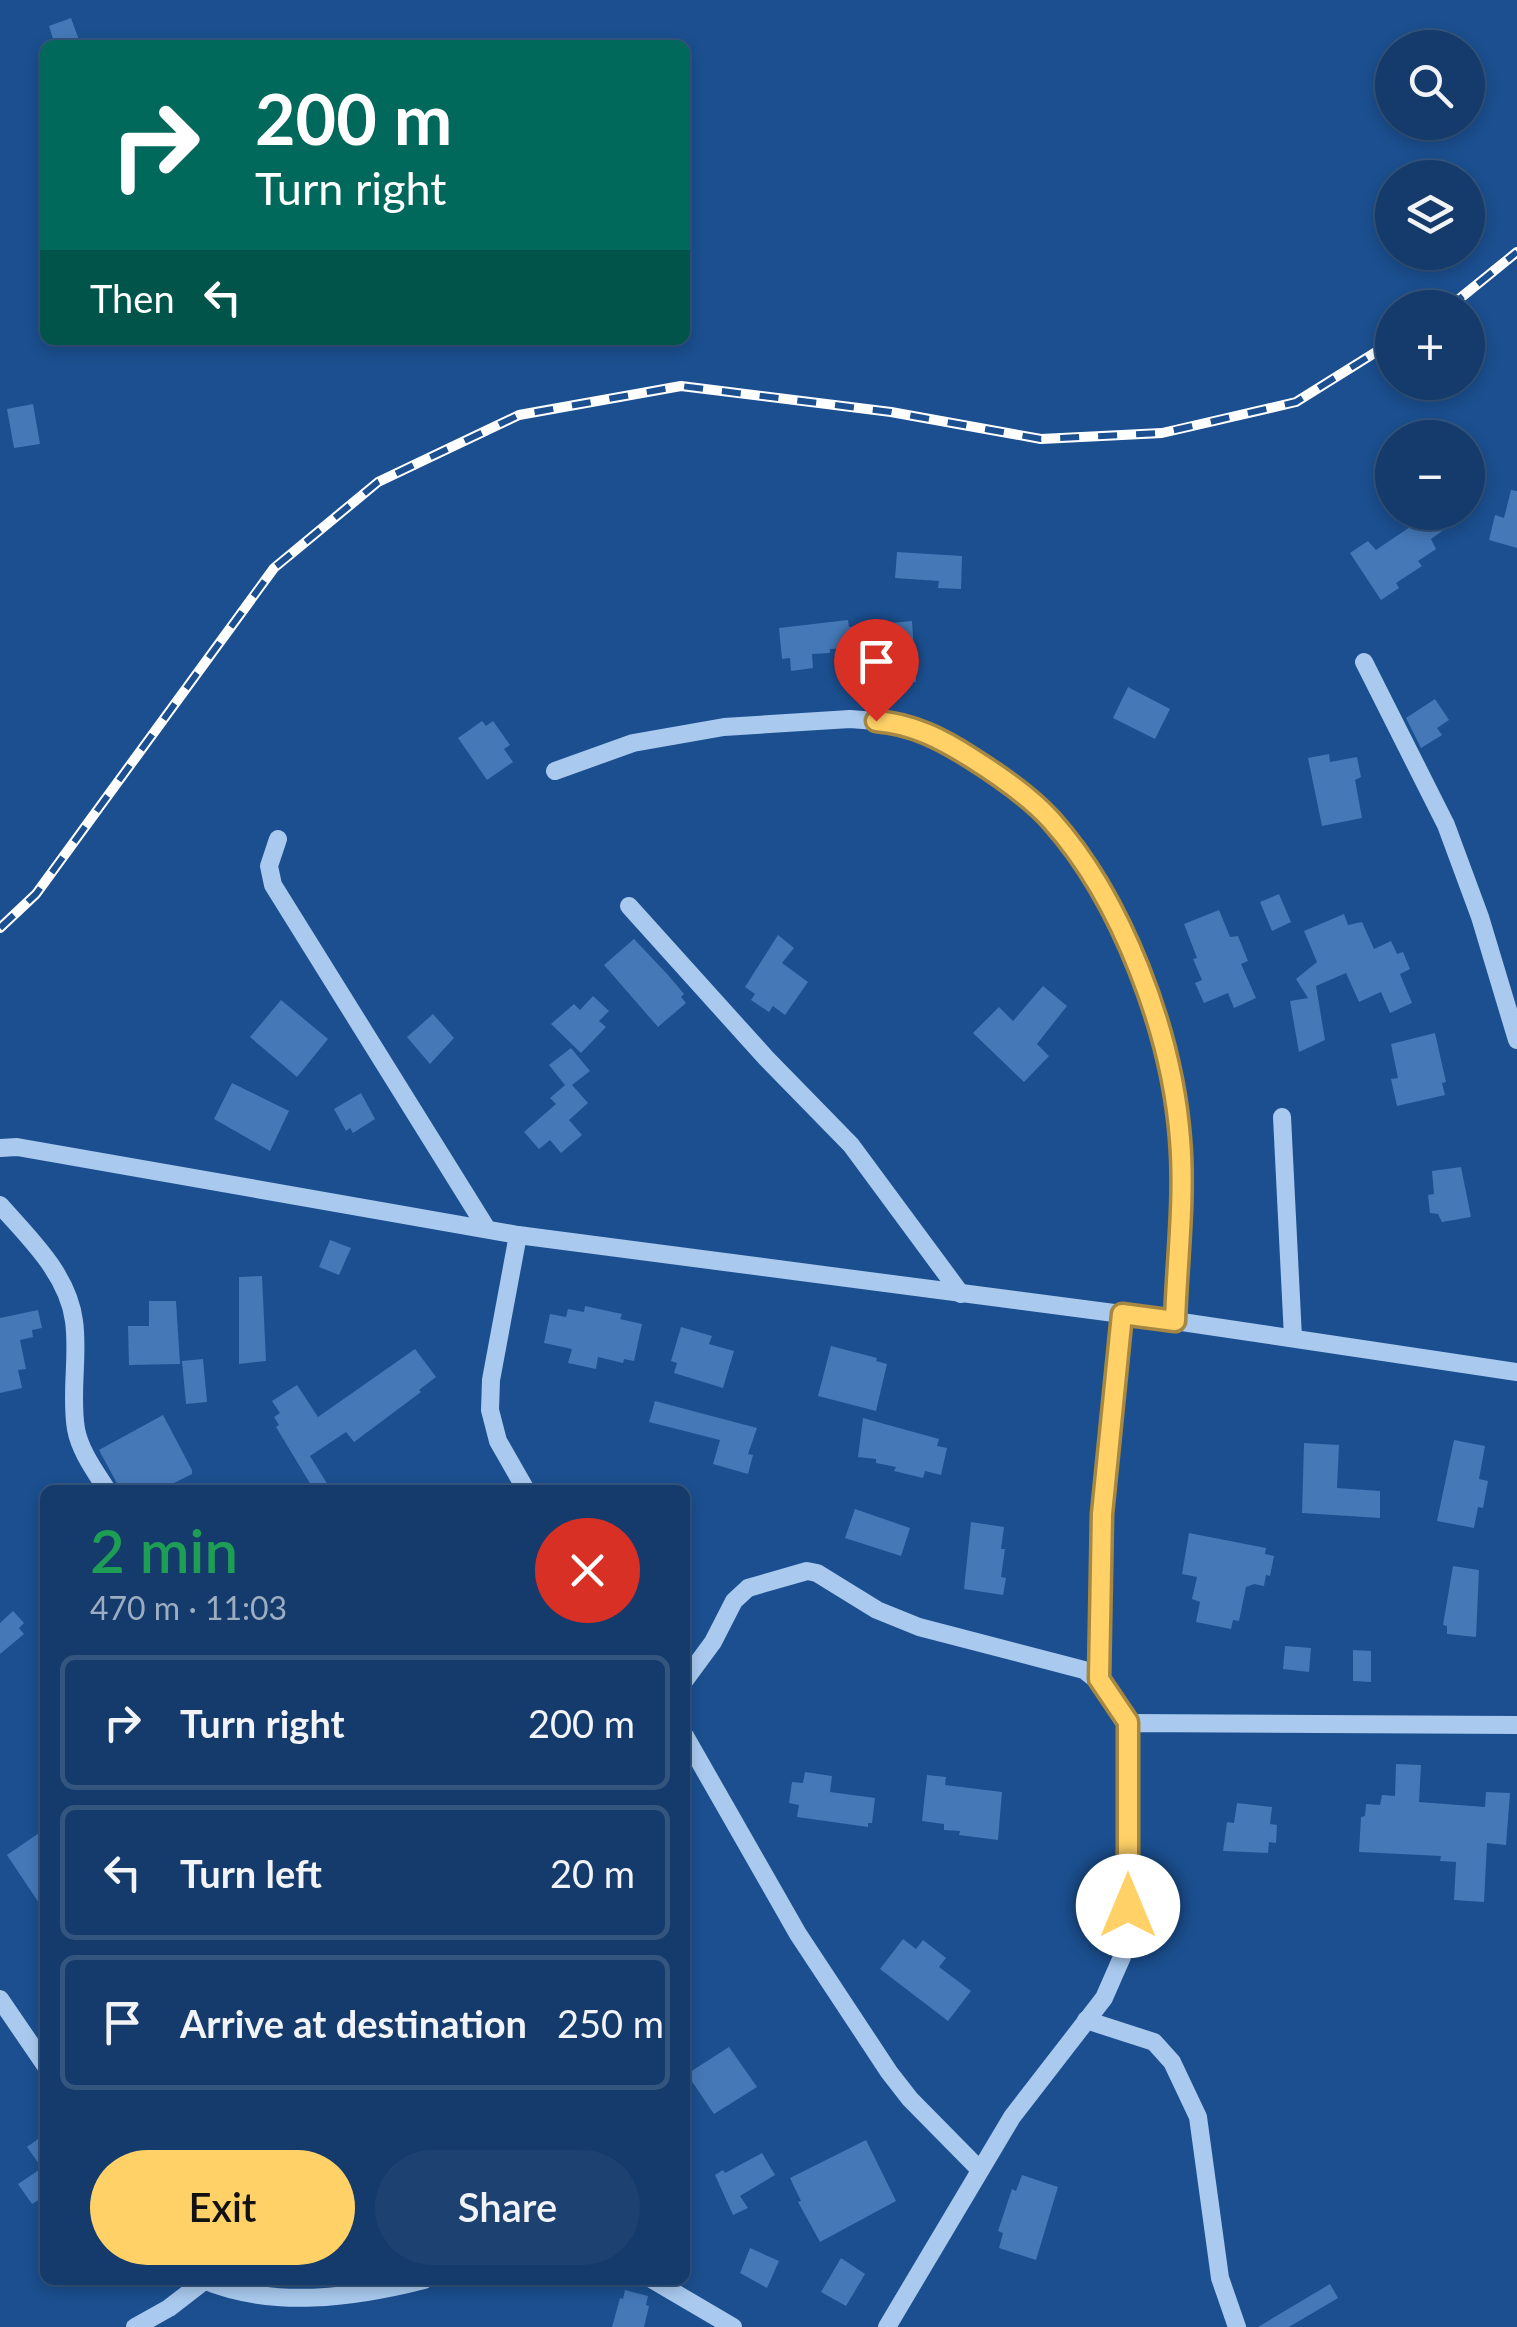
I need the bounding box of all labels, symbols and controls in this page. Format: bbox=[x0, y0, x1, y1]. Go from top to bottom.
map controls bbox=[1375, 30, 1485, 530]
button: search bbox=[1375, 30, 1485, 140]
text: 200 m bbox=[255, 76, 452, 160]
icon: right bbox=[90, 80, 220, 210]
button: layers bbox=[1375, 160, 1485, 270]
text: Turn right bbox=[255, 161, 446, 215]
icon: left bbox=[195, 270, 250, 325]
text: Then bbox=[90, 275, 175, 321]
button: + bbox=[1375, 290, 1485, 400]
button: − bbox=[1375, 420, 1485, 530]
pin bbox=[834, 619, 919, 722]
icon: arrive bbox=[849, 634, 904, 689]
text: 2 min bbox=[90, 1514, 238, 1586]
button: close bbox=[535, 1518, 640, 1623]
text: 470 m · 11:03 bbox=[90, 1588, 287, 1627]
icon: right bbox=[95, 1695, 150, 1750]
text: Turn right bbox=[180, 1700, 345, 1746]
text: 200 m bbox=[528, 1700, 635, 1746]
icon: left bbox=[95, 1845, 150, 1900]
text: Turn left bbox=[180, 1850, 322, 1896]
text: 20 m bbox=[550, 1850, 635, 1896]
position arrow bbox=[1076, 1854, 1180, 1958]
icon: arrive bbox=[95, 1995, 150, 2050]
text: Arrive at destination bbox=[180, 2000, 527, 2046]
text: 250 m bbox=[557, 2000, 664, 2046]
button: Exit bbox=[90, 2150, 355, 2265]
button: Share bbox=[375, 2150, 640, 2265]

